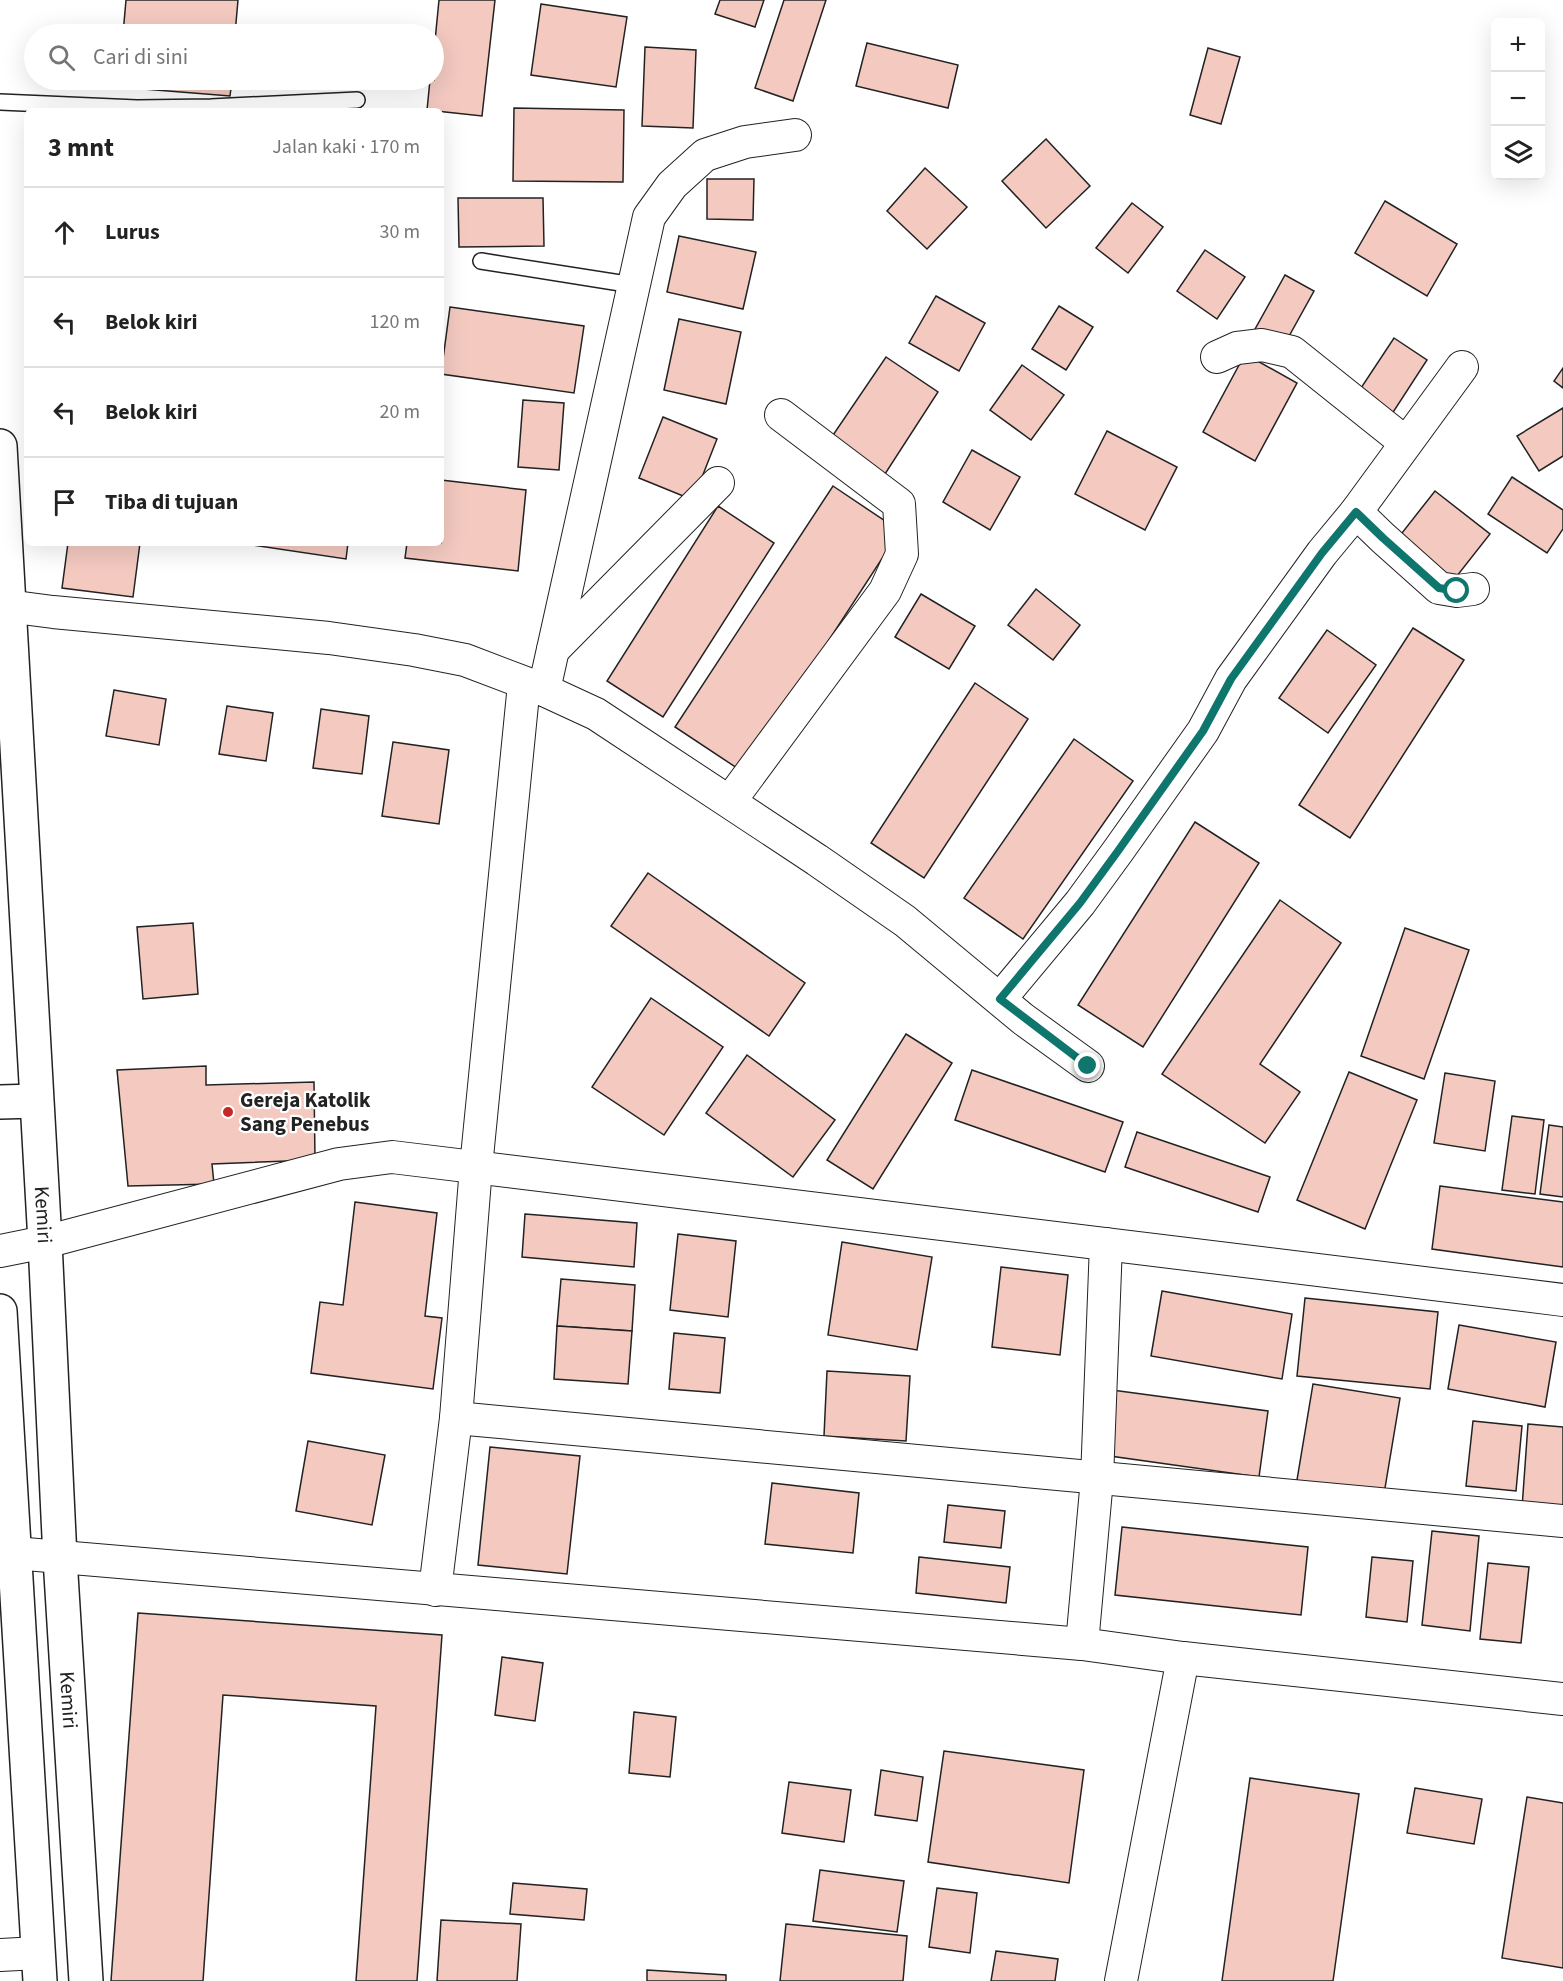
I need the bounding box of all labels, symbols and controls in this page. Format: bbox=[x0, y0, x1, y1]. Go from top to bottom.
map controls bbox=[1491, 18, 1545, 180]
button: + bbox=[1491, 18, 1545, 72]
search box bbox=[24, 24, 444, 90]
icon: search bbox=[45, 41, 78, 74]
text: Cari di sini bbox=[93, 41, 188, 73]
button: − bbox=[1491, 72, 1545, 126]
button: layers bbox=[1491, 126, 1545, 180]
text: 3 mnt bbox=[48, 129, 114, 166]
text: Jalan kaki · 170 m bbox=[272, 133, 420, 161]
icon: ahead bbox=[48, 216, 81, 249]
text: Lurus bbox=[105, 216, 160, 248]
text: 30 m bbox=[380, 218, 420, 246]
icon: left bbox=[48, 306, 81, 339]
text: Belok kiri bbox=[105, 306, 198, 338]
text: 120 m bbox=[370, 308, 420, 336]
icon: left bbox=[48, 396, 81, 429]
text: Belok kiri bbox=[105, 396, 198, 428]
text: 20 m bbox=[380, 398, 420, 426]
icon: arrive bbox=[48, 486, 81, 519]
text: Tiba di tujuan bbox=[105, 486, 238, 518]
route start bbox=[1443, 577, 1469, 603]
route end bbox=[1074, 1052, 1100, 1078]
place label: Gereja Katolik Sang Penebus bbox=[240, 1085, 371, 1139]
marker: Gereja Katolik Sang Penebus bbox=[221, 1105, 235, 1119]
street label: Kemiri bbox=[27, 1185, 60, 1244]
street label: Kemiri bbox=[52, 1670, 85, 1730]

